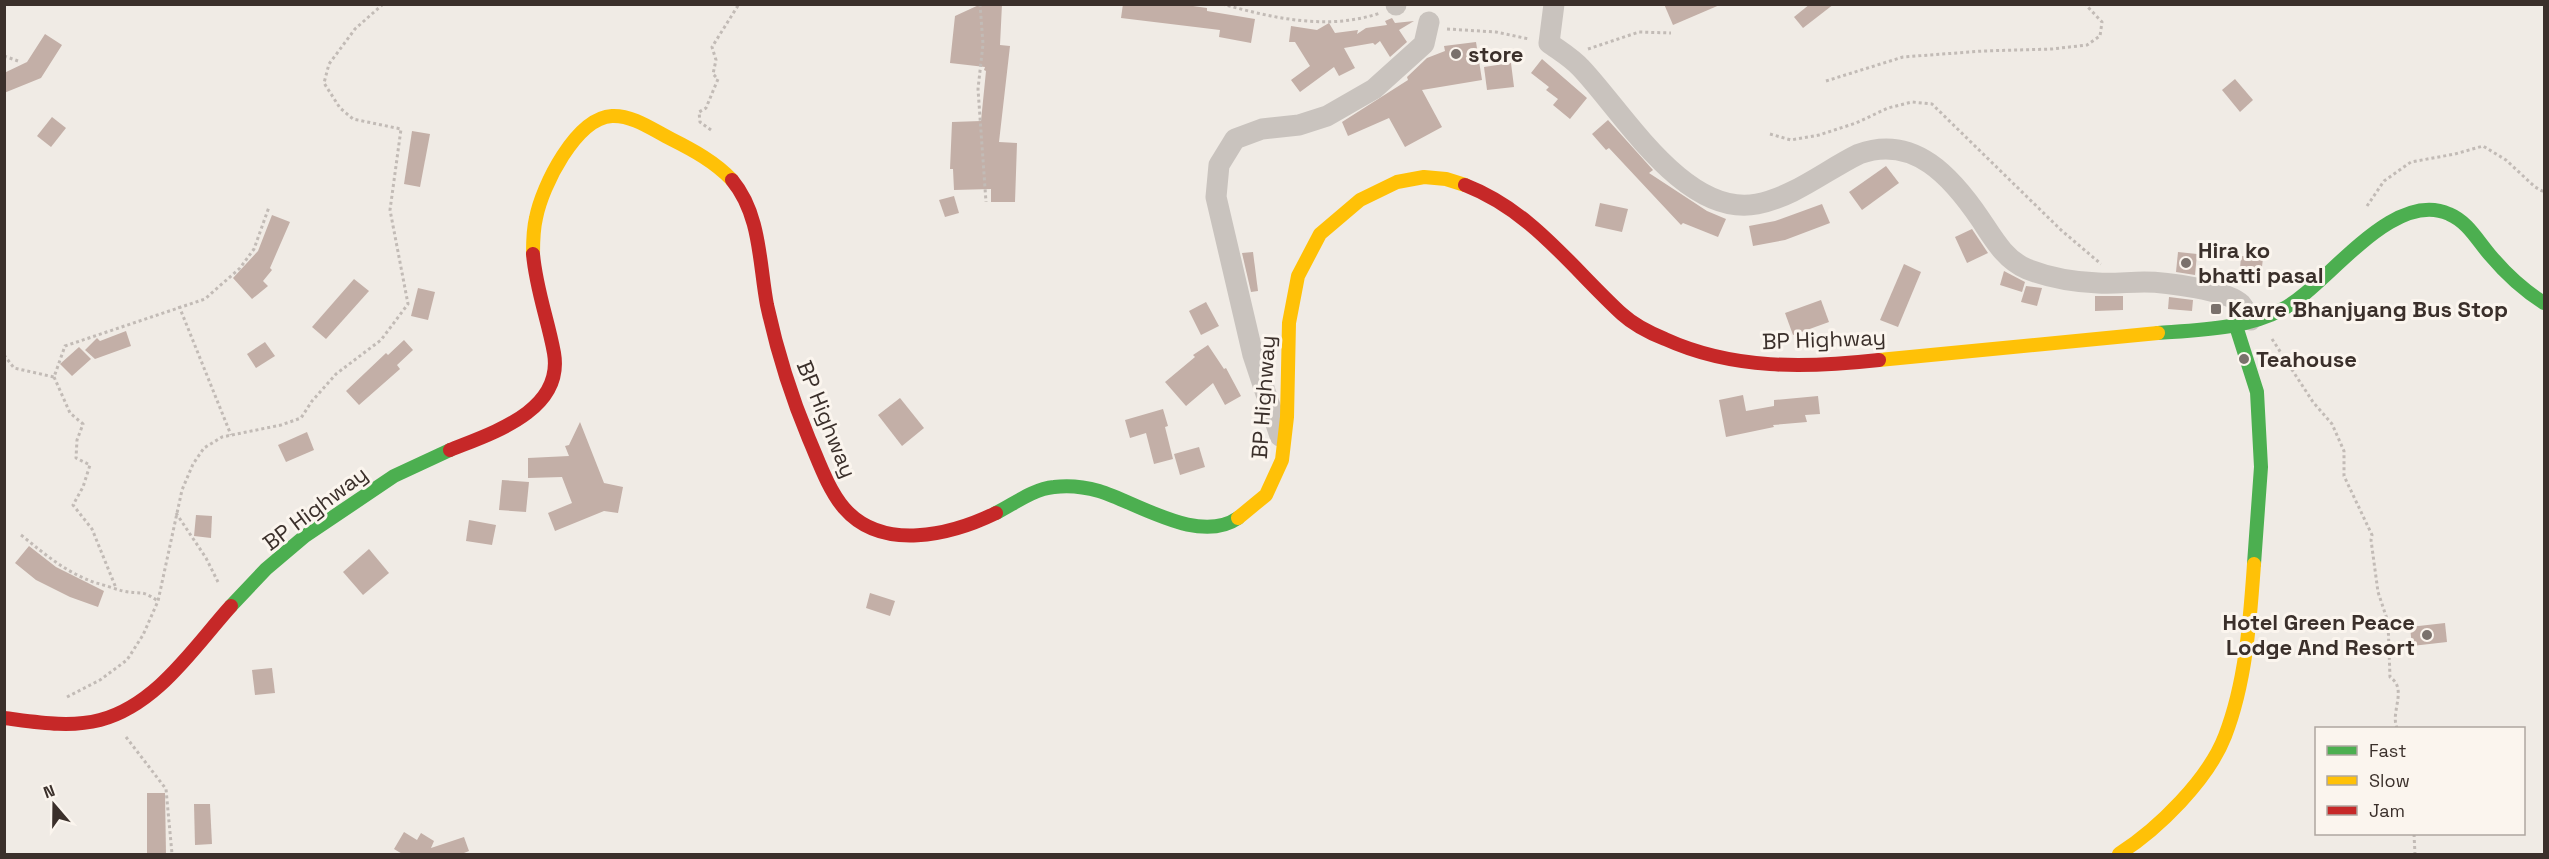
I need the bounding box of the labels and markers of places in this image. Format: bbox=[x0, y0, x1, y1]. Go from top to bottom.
place label: store bbox=[1468, 40, 1523, 68]
marker: store bbox=[1449, 47, 1463, 61]
place label: Hira ko bhatti pasal bbox=[2198, 236, 2324, 289]
marker: Hira ko bhatti pasal bbox=[2179, 256, 2193, 270]
place label: Kavre Bhanjyang Bus Stop bbox=[2228, 295, 2508, 323]
marker: Kavre Bhanjyang Bus Stop bbox=[2209, 302, 2223, 316]
place label: Teahouse bbox=[2256, 345, 2357, 373]
marker: Teahouse bbox=[2237, 352, 2251, 366]
place label: Hotel Green Peace Lodge And Resort bbox=[2222, 608, 2415, 661]
marker: Hotel Green Peace Lodge And Resort bbox=[2420, 628, 2434, 642]

